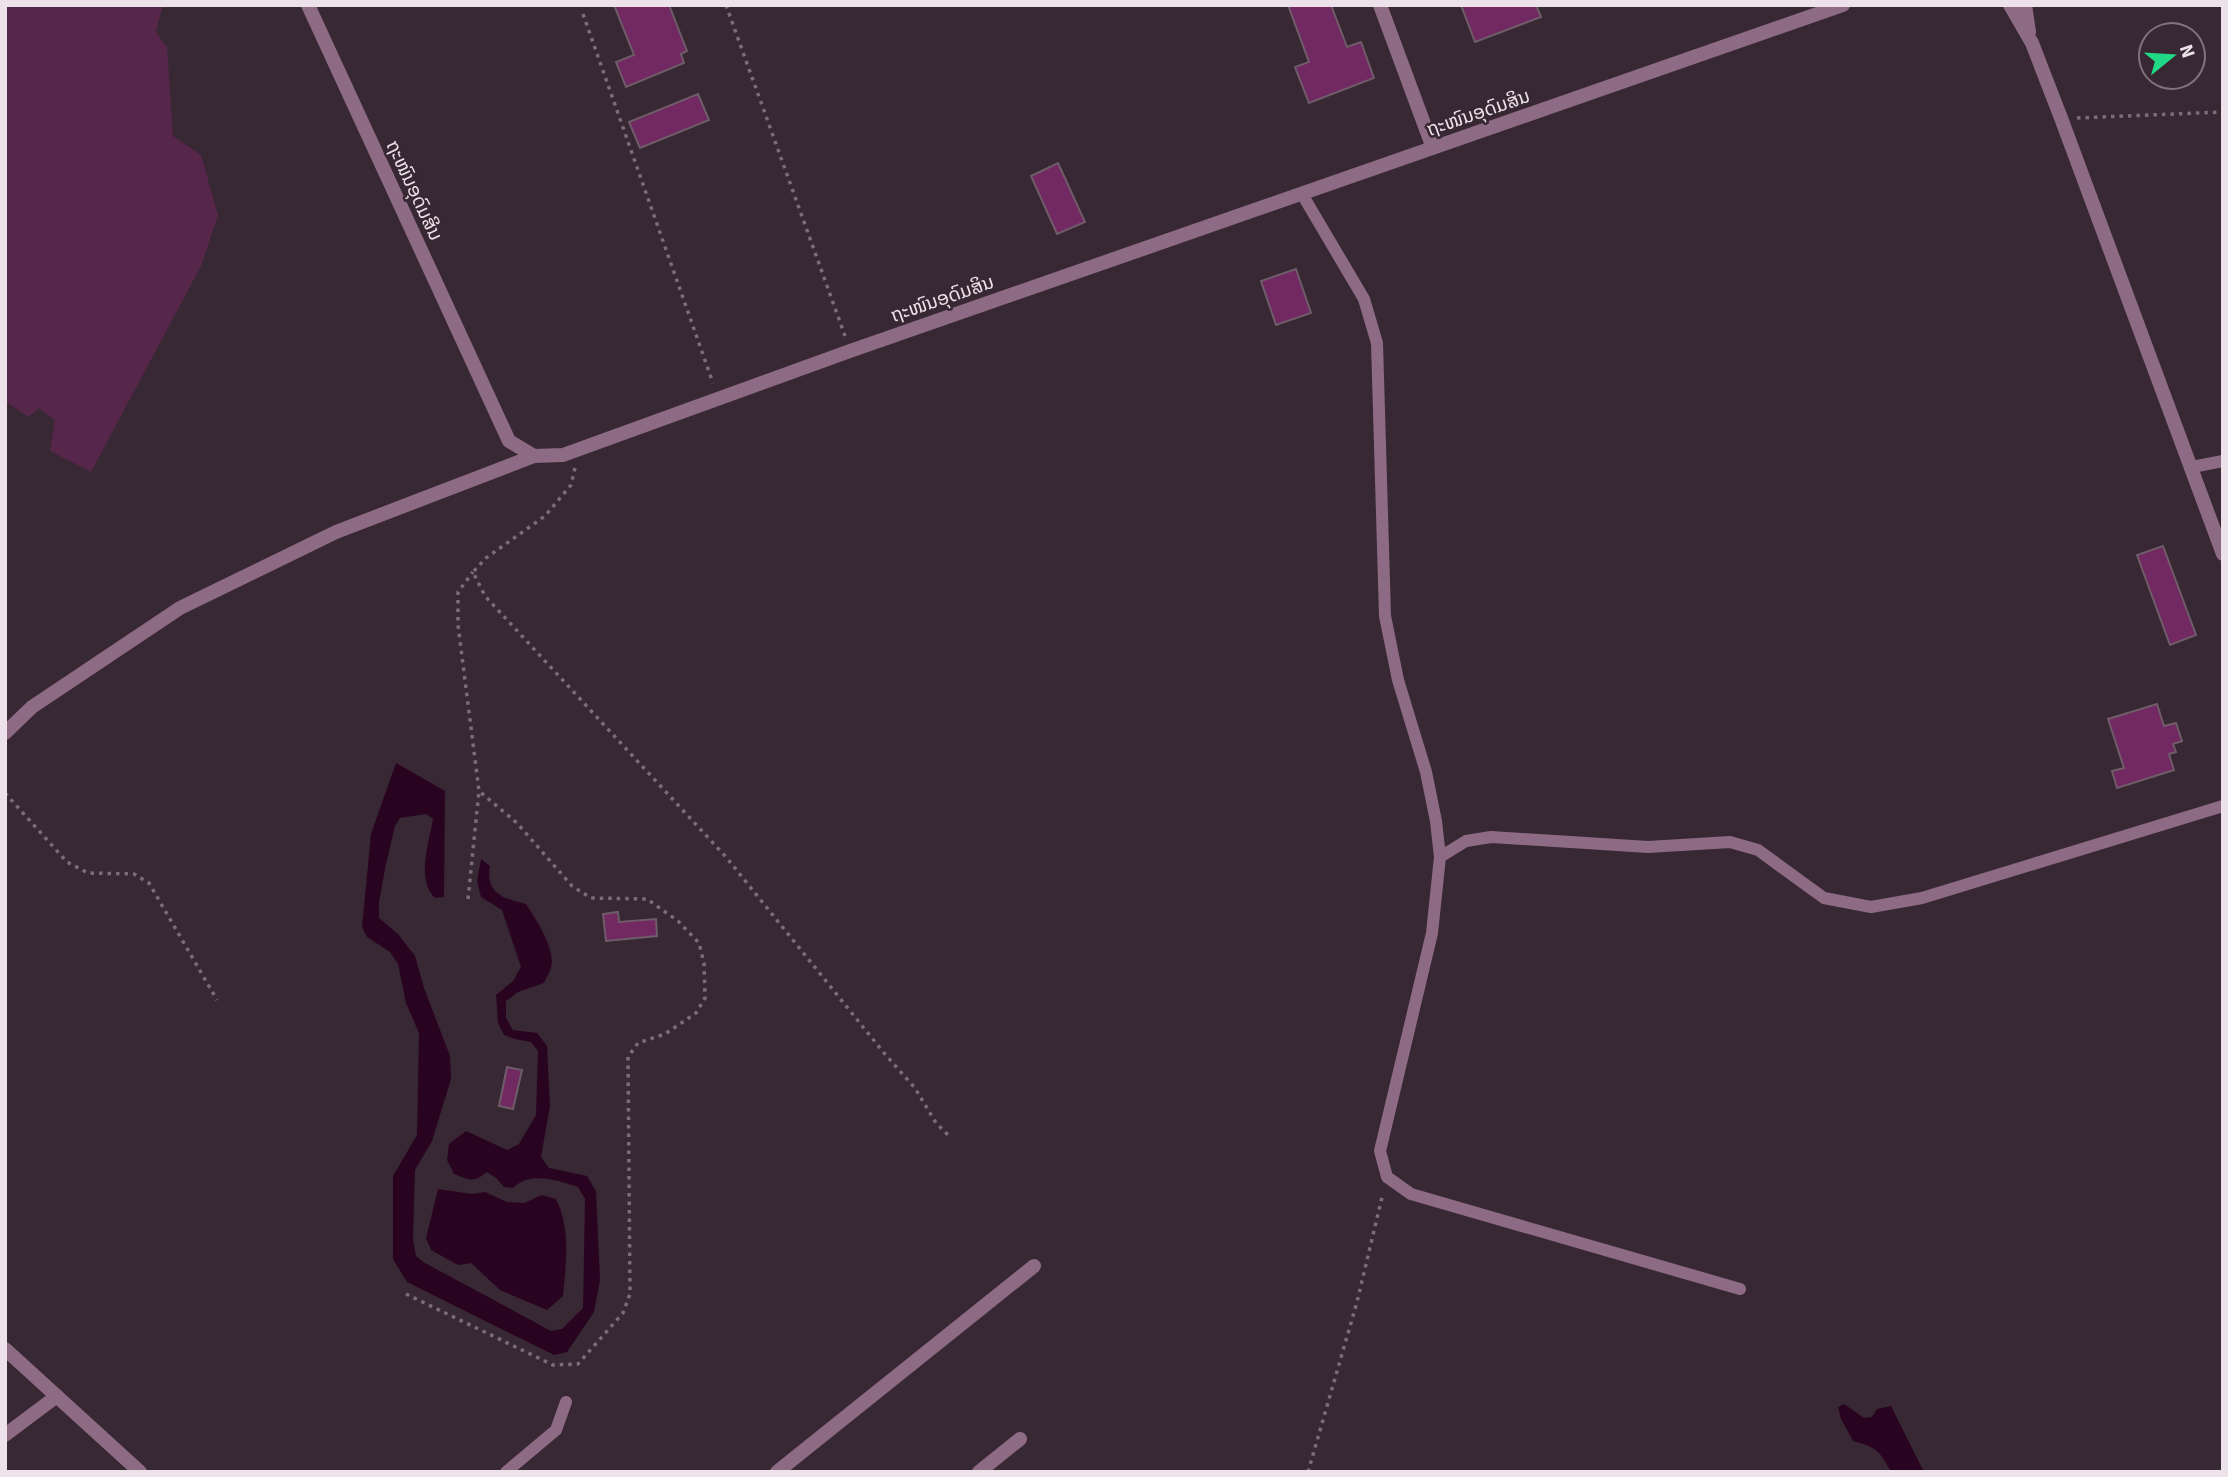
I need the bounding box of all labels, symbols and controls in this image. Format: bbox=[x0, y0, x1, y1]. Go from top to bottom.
north arrow bbox=[2137, 21, 2207, 91]
text: N bbox=[2172, 41, 2202, 61]
street label: ຖະໜົນອຸດົມສິນ bbox=[1423, 83, 1534, 144]
street label: ຖະໜົນອຸດົມສິນ bbox=[379, 136, 449, 245]
street label: ຖະໜົນອຸດົມສິນ bbox=[887, 269, 998, 330]

